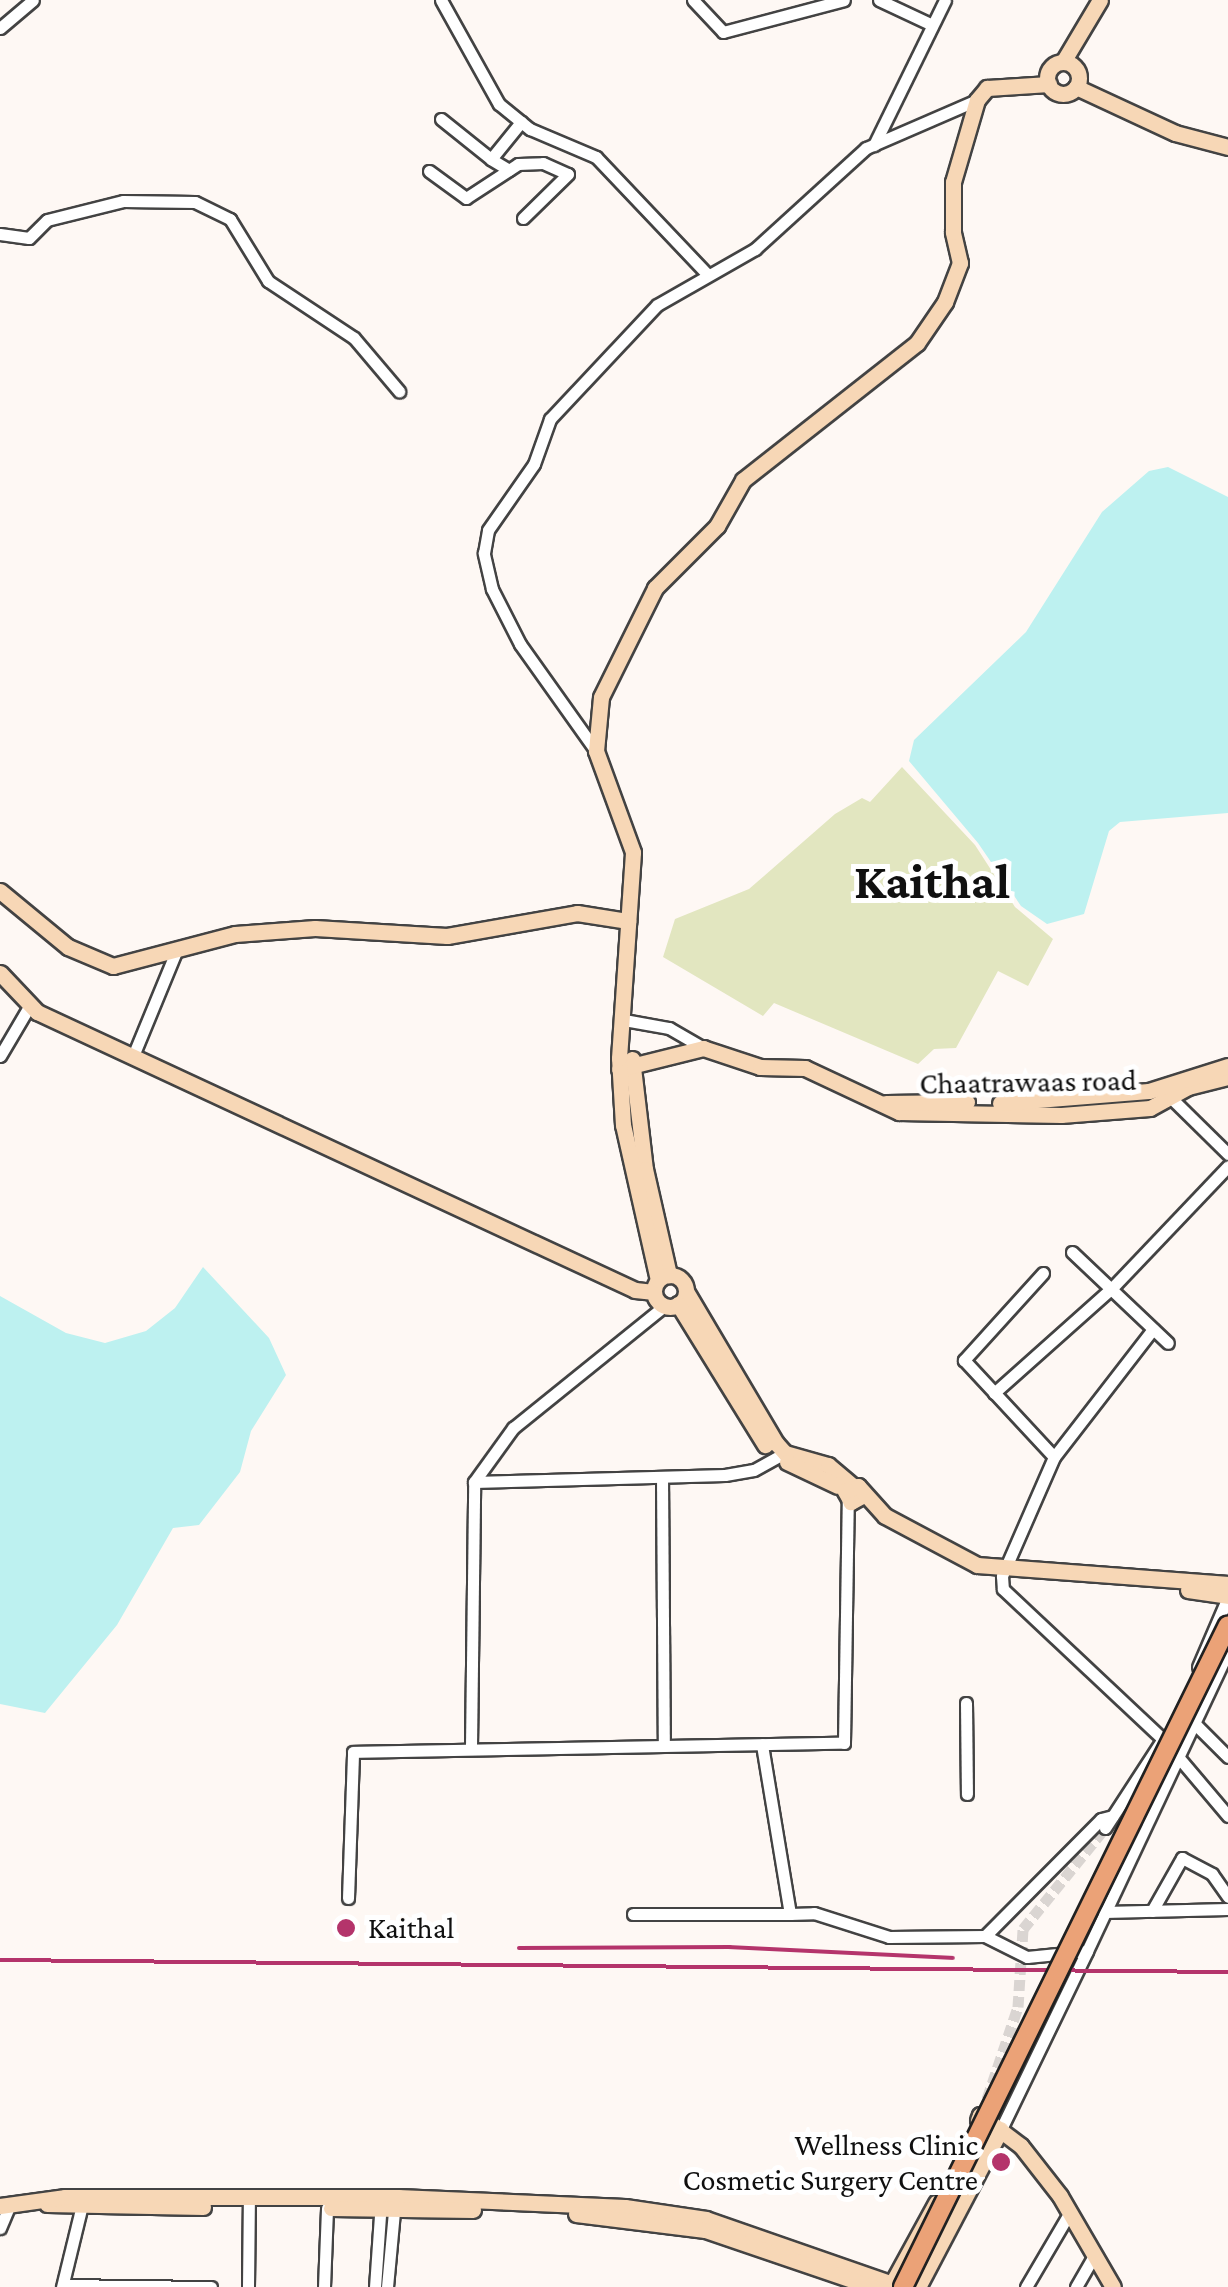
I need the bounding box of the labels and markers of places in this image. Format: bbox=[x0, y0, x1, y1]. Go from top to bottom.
place label: Kaithal bbox=[368, 1910, 454, 1946]
marker: Kaithal bbox=[333, 1915, 359, 1941]
place label: Wellness Clinic Cosmetic Surgery Centre bbox=[683, 2127, 978, 2198]
marker: Wellness Clinic Cosmetic Surgery Centre bbox=[988, 2149, 1014, 2175]

